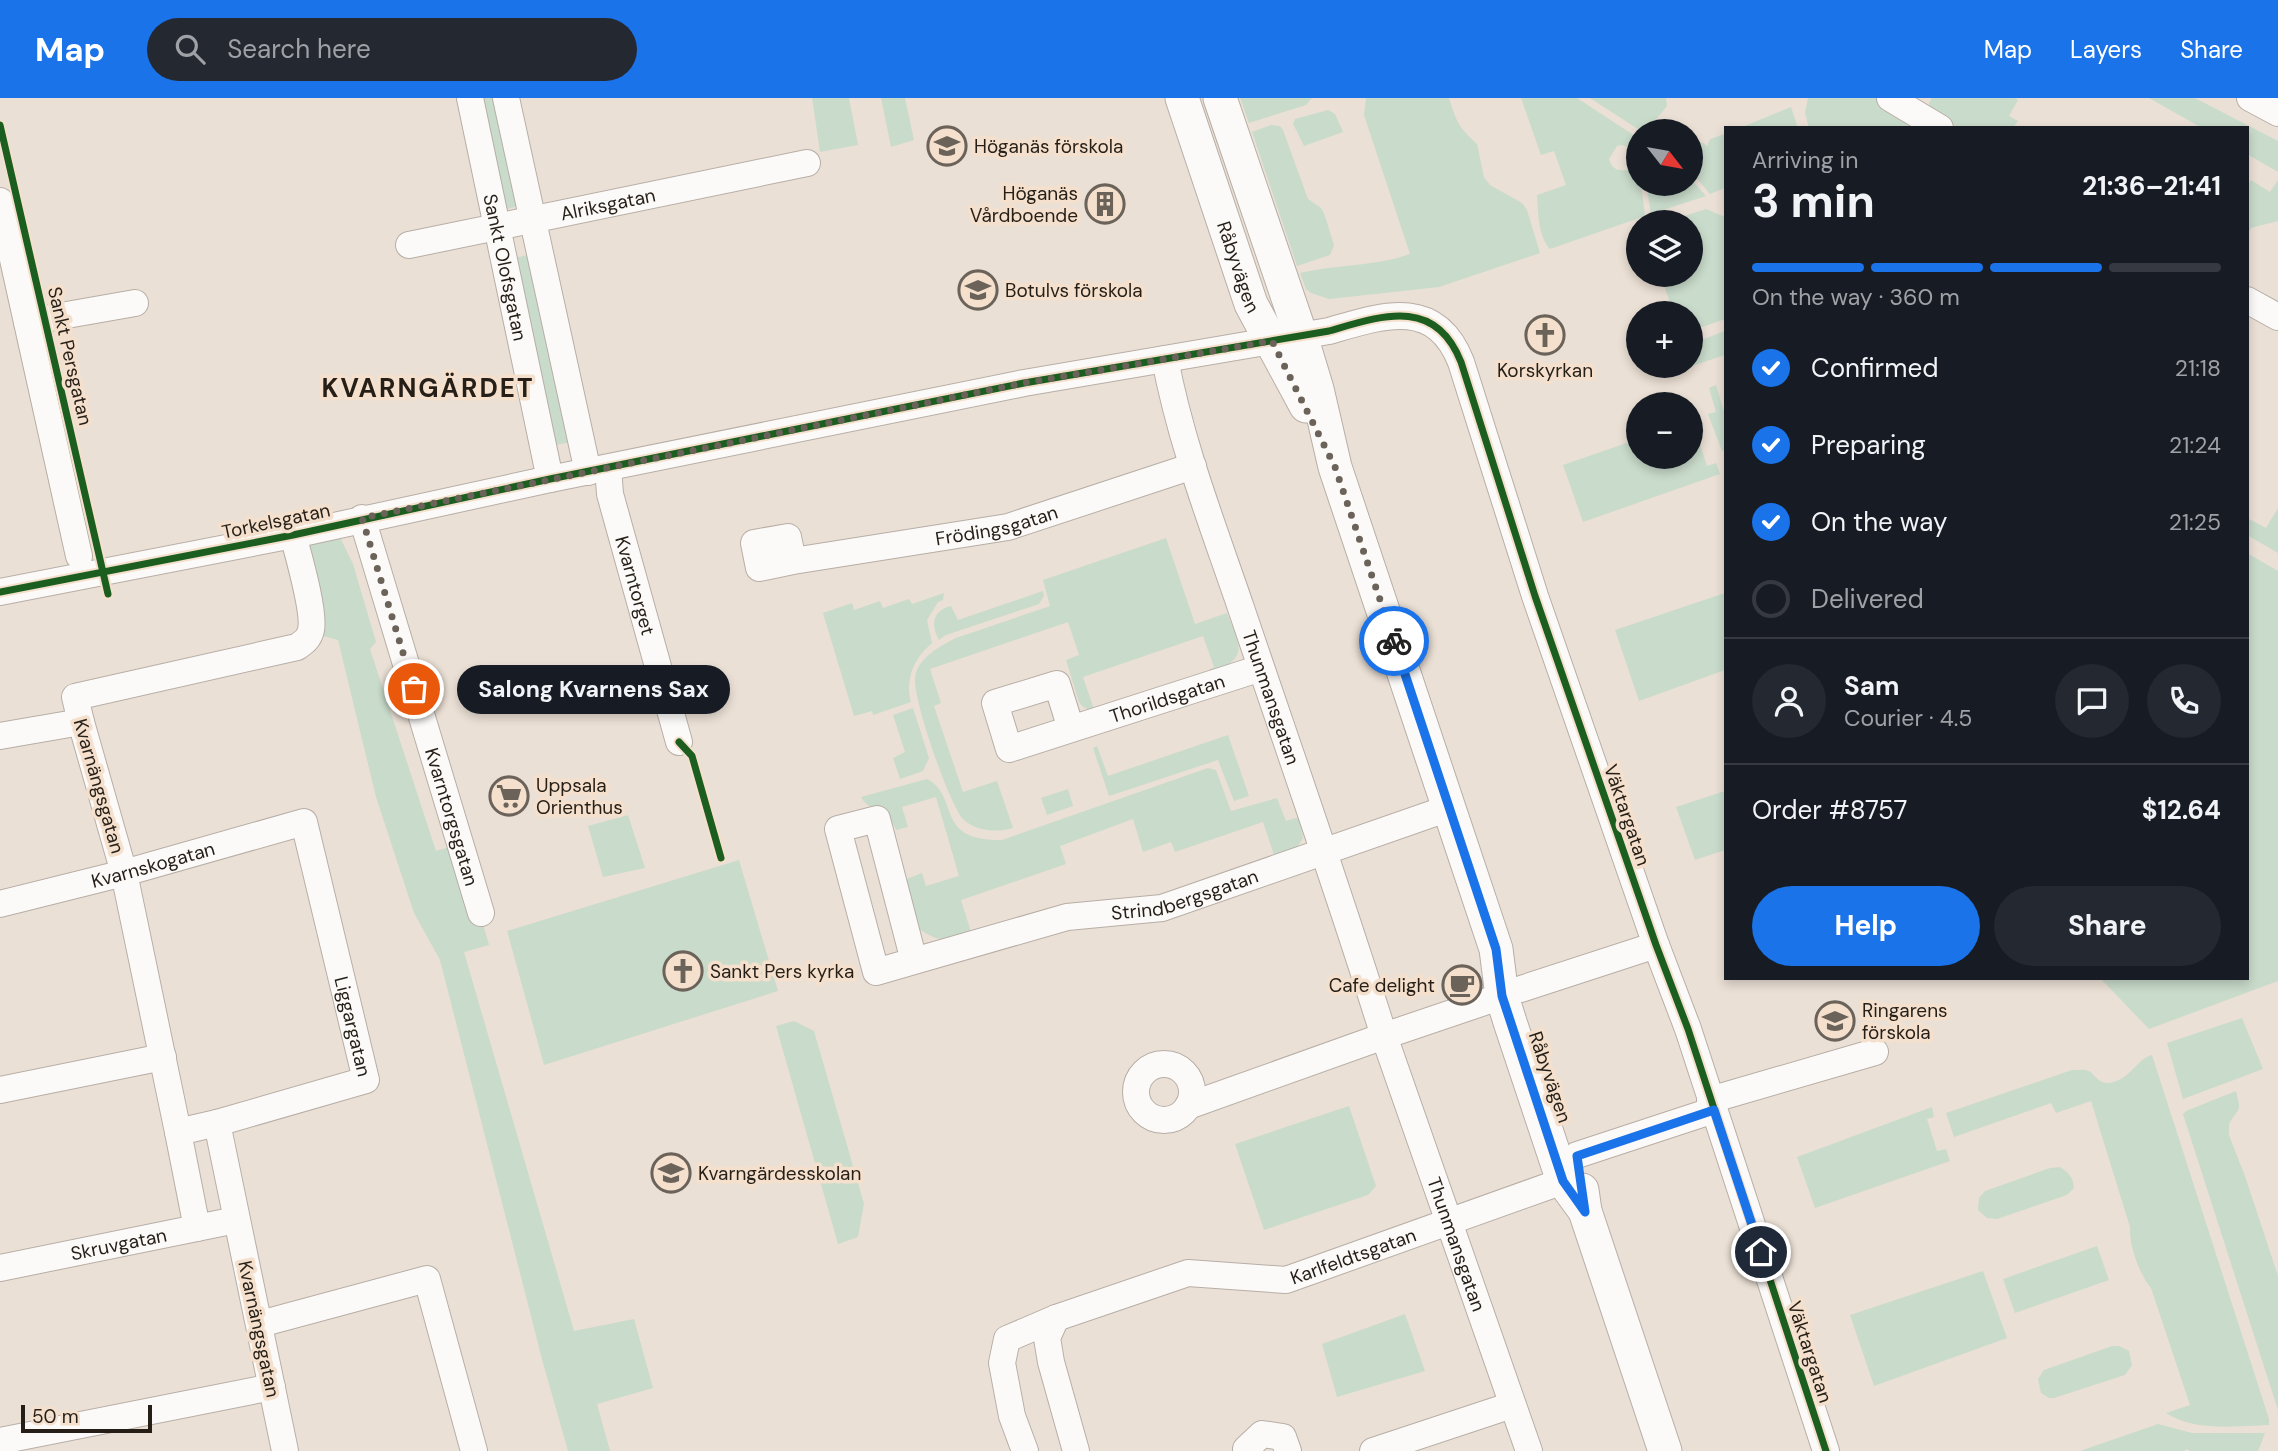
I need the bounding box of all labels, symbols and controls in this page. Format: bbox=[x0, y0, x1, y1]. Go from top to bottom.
search box bbox=[147, 18, 637, 81]
text: Map bbox=[35, 28, 105, 71]
icon: search bbox=[171, 30, 209, 68]
text: Search here bbox=[227, 32, 371, 66]
text: Map bbox=[1984, 34, 2032, 65]
text: Layers bbox=[2070, 34, 2142, 65]
text: Share bbox=[2180, 34, 2243, 65]
north arrow bbox=[1626, 119, 1703, 196]
map controls bbox=[1626, 119, 1703, 469]
school or university icon: Höganäs förskola bbox=[926, 125, 968, 167]
place label: Höganäs förskola bbox=[974, 134, 1123, 159]
text: Arriving in bbox=[1752, 145, 1858, 175]
text: 21:36–21:41 bbox=[2082, 169, 2221, 203]
text: 3 min bbox=[1752, 171, 1875, 231]
place label: Höganäs Vårdboende bbox=[970, 181, 1078, 228]
street label: Alriksgatan bbox=[558, 182, 658, 226]
building icon: Höganäs Vårdboende bbox=[1084, 183, 1126, 225]
street label: Sankt Olofsgatan bbox=[478, 192, 533, 343]
button: layers bbox=[1626, 210, 1703, 287]
street label: Råbyvägen bbox=[1212, 218, 1266, 317]
school or university icon: Botulvs förskola bbox=[957, 269, 999, 311]
place label: Botulvs förskola bbox=[1005, 278, 1143, 303]
text: On the way · 360 m bbox=[1752, 282, 1960, 312]
street label: Sankt Persgatan bbox=[42, 284, 98, 428]
button: + bbox=[1626, 301, 1703, 378]
church icon: Korskyrkan bbox=[1524, 314, 1566, 356]
icon: check bbox=[1752, 349, 1790, 387]
text: Confirmed bbox=[1811, 351, 1938, 385]
text: 21:18 bbox=[2175, 353, 2221, 383]
place label: Korskyrkan bbox=[1497, 358, 1593, 383]
district label: KVARNGÄRDET bbox=[322, 371, 535, 405]
button: − bbox=[1626, 392, 1703, 469]
icon: check bbox=[1752, 426, 1790, 464]
text: Preparing bbox=[1811, 428, 1926, 462]
text: 21:24 bbox=[2169, 430, 2221, 460]
street label: Torkelsgatan bbox=[220, 497, 332, 545]
street label: Frödingsgatan bbox=[933, 499, 1061, 551]
icon: check bbox=[1752, 503, 1790, 541]
text: On the way bbox=[1811, 505, 1947, 539]
text: 21:25 bbox=[2169, 507, 2221, 537]
street label: Kvarntorget bbox=[610, 533, 661, 638]
text: Delivered bbox=[1811, 582, 1924, 616]
courier bbox=[1359, 606, 1429, 676]
icon: bike bbox=[1375, 622, 1413, 660]
street label: Thunmansgatan bbox=[1237, 627, 1306, 768]
pin bbox=[384, 659, 444, 719]
callout: Salong Kvarnens Sax bbox=[456, 664, 729, 714]
button: person bbox=[1752, 664, 1826, 738]
button: chat bbox=[2055, 664, 2129, 738]
button: phone bbox=[2147, 664, 2221, 738]
street label: Thorildsgatan bbox=[1106, 668, 1228, 728]
text: Sam bbox=[1844, 669, 1899, 703]
icon: bag bbox=[395, 670, 433, 708]
text: Salong Kvarnens Sax bbox=[478, 674, 709, 704]
text: Courier · 4.5 bbox=[1844, 703, 1972, 733]
street label: Kvarnängsgatan bbox=[68, 716, 130, 856]
street label: Kvarntorgsgatan bbox=[419, 745, 485, 889]
street label: Väktargatan bbox=[1598, 761, 1656, 869]
place label: Uppsala Orienthus bbox=[536, 773, 623, 820]
supermarket icon: Uppsala Orienthus bbox=[488, 775, 530, 817]
text: Order #8757 bbox=[1752, 793, 1907, 827]
text: $12.64 bbox=[2142, 793, 2221, 827]
street label: Kvarnskogatan bbox=[89, 835, 218, 893]
street label: Strindbergsgatan bbox=[1110, 863, 1261, 925]
button: Help bbox=[1752, 886, 1980, 966]
button: Share bbox=[1994, 886, 2221, 966]
church icon: Sankt Pers kyrka bbox=[662, 950, 704, 992]
place label: Sankt Pers kyrka bbox=[710, 959, 854, 984]
cafe icon: Cafe delight bbox=[1441, 964, 1483, 1006]
place label: Cafe delight bbox=[1329, 973, 1435, 998]
street label: Liggargatan bbox=[329, 974, 377, 1079]
place label: Ringarens förskola bbox=[1862, 998, 1948, 1045]
school or university icon: Ringarens förskola bbox=[1814, 1000, 1856, 1042]
street label: Råbyvägen bbox=[1523, 1028, 1577, 1126]
school or university icon: Kvarngärdesskolan bbox=[650, 1152, 692, 1194]
place label: Kvarngärdesskolan bbox=[698, 1161, 861, 1186]
street label: Thunmansgatan bbox=[1422, 1174, 1492, 1315]
street label: Skruvgatan bbox=[68, 1222, 169, 1266]
street label: Karlfeldtsgatan bbox=[1287, 1222, 1419, 1290]
pin bbox=[1731, 1222, 1791, 1282]
icon: home bbox=[1742, 1233, 1780, 1271]
street label: Kvarnängsgatan bbox=[232, 1258, 286, 1400]
street label: Väktargatan bbox=[1782, 1298, 1838, 1406]
scale bar bbox=[21, 1402, 152, 1434]
text: 50 m bbox=[32, 1404, 79, 1429]

